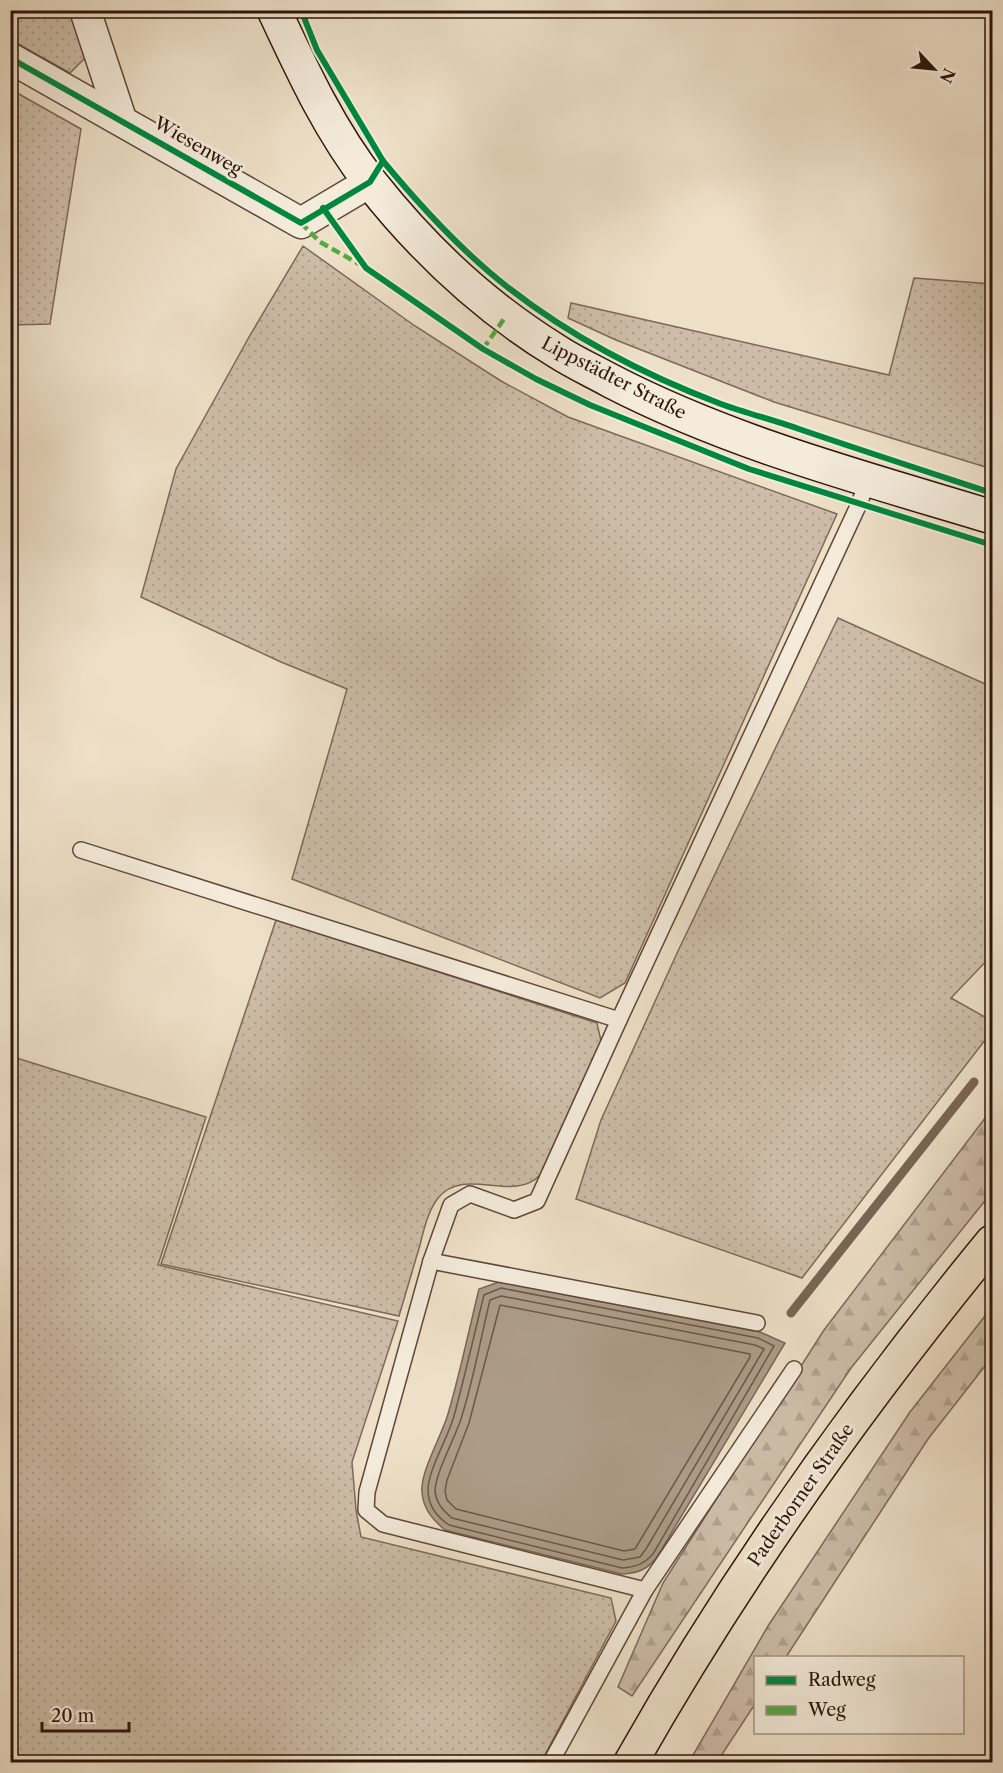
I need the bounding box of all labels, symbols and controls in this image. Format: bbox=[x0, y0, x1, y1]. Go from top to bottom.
north arrow bbox=[904, 39, 964, 99]
text: N bbox=[935, 65, 960, 86]
street label: Wiesenweg bbox=[149, 111, 246, 180]
street label: Lippstädter Straße bbox=[538, 332, 690, 424]
street label: Paderborner Straße bbox=[743, 1419, 859, 1571]
legend bbox=[754, 1656, 964, 1734]
text: Radweg bbox=[808, 1669, 876, 1691]
scale bar bbox=[42, 1695, 129, 1733]
text: Weg bbox=[807, 1699, 846, 1721]
text: 20 m bbox=[51, 1705, 95, 1727]

